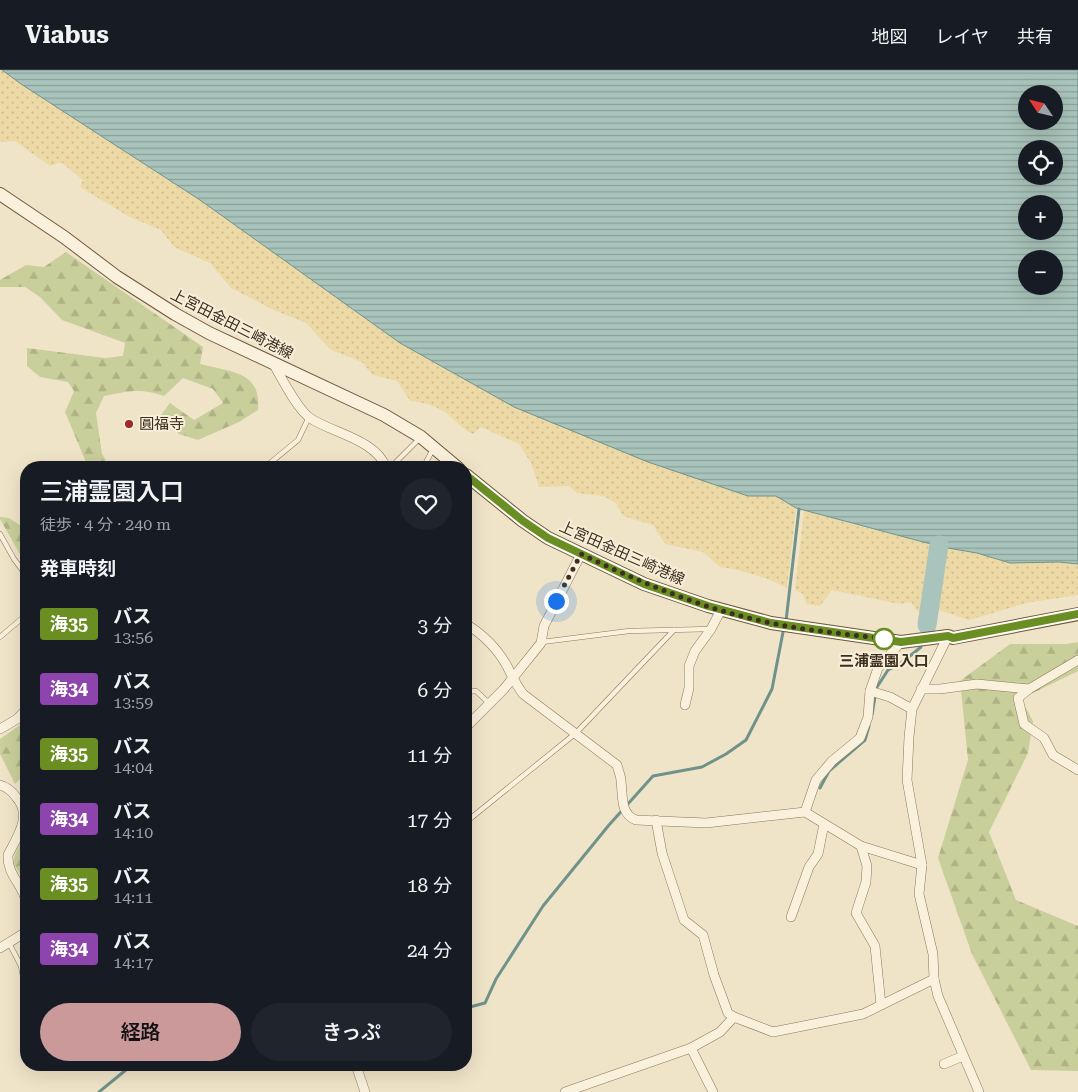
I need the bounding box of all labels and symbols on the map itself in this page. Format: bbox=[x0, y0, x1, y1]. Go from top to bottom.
north arrow bbox=[1018, 85, 1062, 130]
street label: 上宮田金田三崎港線 bbox=[168, 285, 296, 363]
place label: 圓福寺 bbox=[139, 415, 184, 433]
marker: 圓福寺 bbox=[123, 418, 135, 430]
street label: 上宮田金田三崎港線 bbox=[557, 517, 687, 589]
your location bbox=[544, 589, 569, 614]
marker: 三浦霊園入口 bbox=[873, 628, 895, 650]
place label: 三浦霊園入口 bbox=[839, 652, 929, 670]

